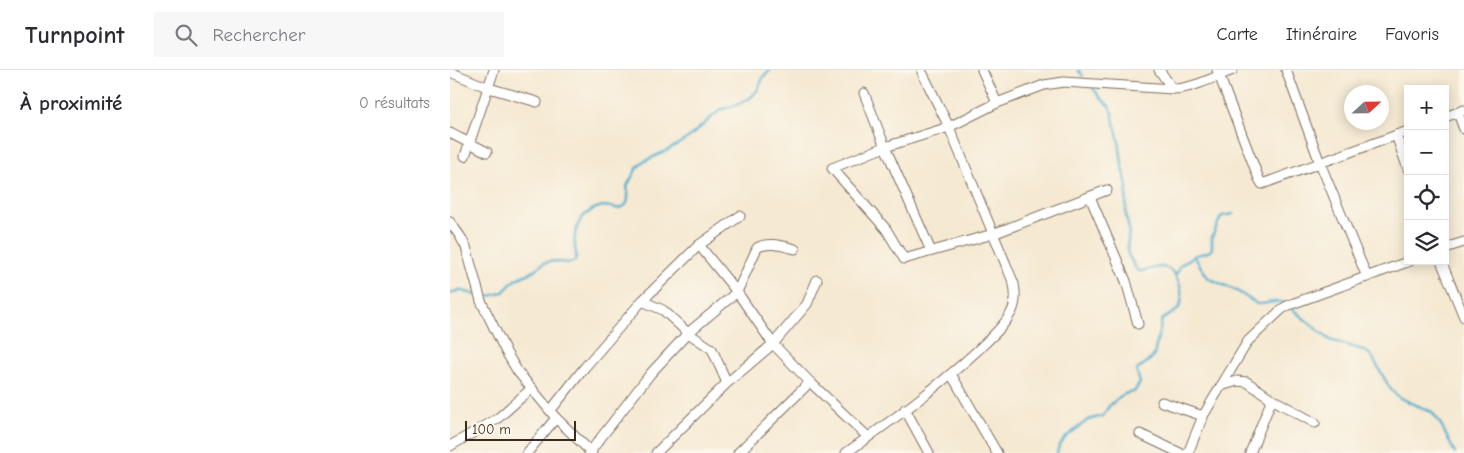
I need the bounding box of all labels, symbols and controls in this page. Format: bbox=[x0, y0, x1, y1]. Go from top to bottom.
search box bbox=[154, 12, 504, 57]
text: Turnpoint bbox=[25, 21, 124, 49]
icon: search bbox=[172, 21, 200, 49]
text: Rechercher bbox=[212, 24, 305, 46]
text: Carte bbox=[1217, 24, 1258, 45]
text: Itinéraire bbox=[1286, 24, 1357, 45]
text: Favoris bbox=[1385, 24, 1439, 45]
north arrow bbox=[1344, 85, 1389, 130]
map controls bbox=[1404, 85, 1449, 265]
button: + bbox=[1404, 85, 1449, 130]
text: À proximité bbox=[20, 91, 122, 115]
text: 0 résultats bbox=[359, 94, 430, 112]
button: − bbox=[1404, 130, 1449, 175]
button: locate bbox=[1404, 175, 1449, 220]
button: layers bbox=[1404, 220, 1449, 265]
scale bar bbox=[465, 418, 576, 441]
text: 100 m bbox=[472, 421, 511, 438]

